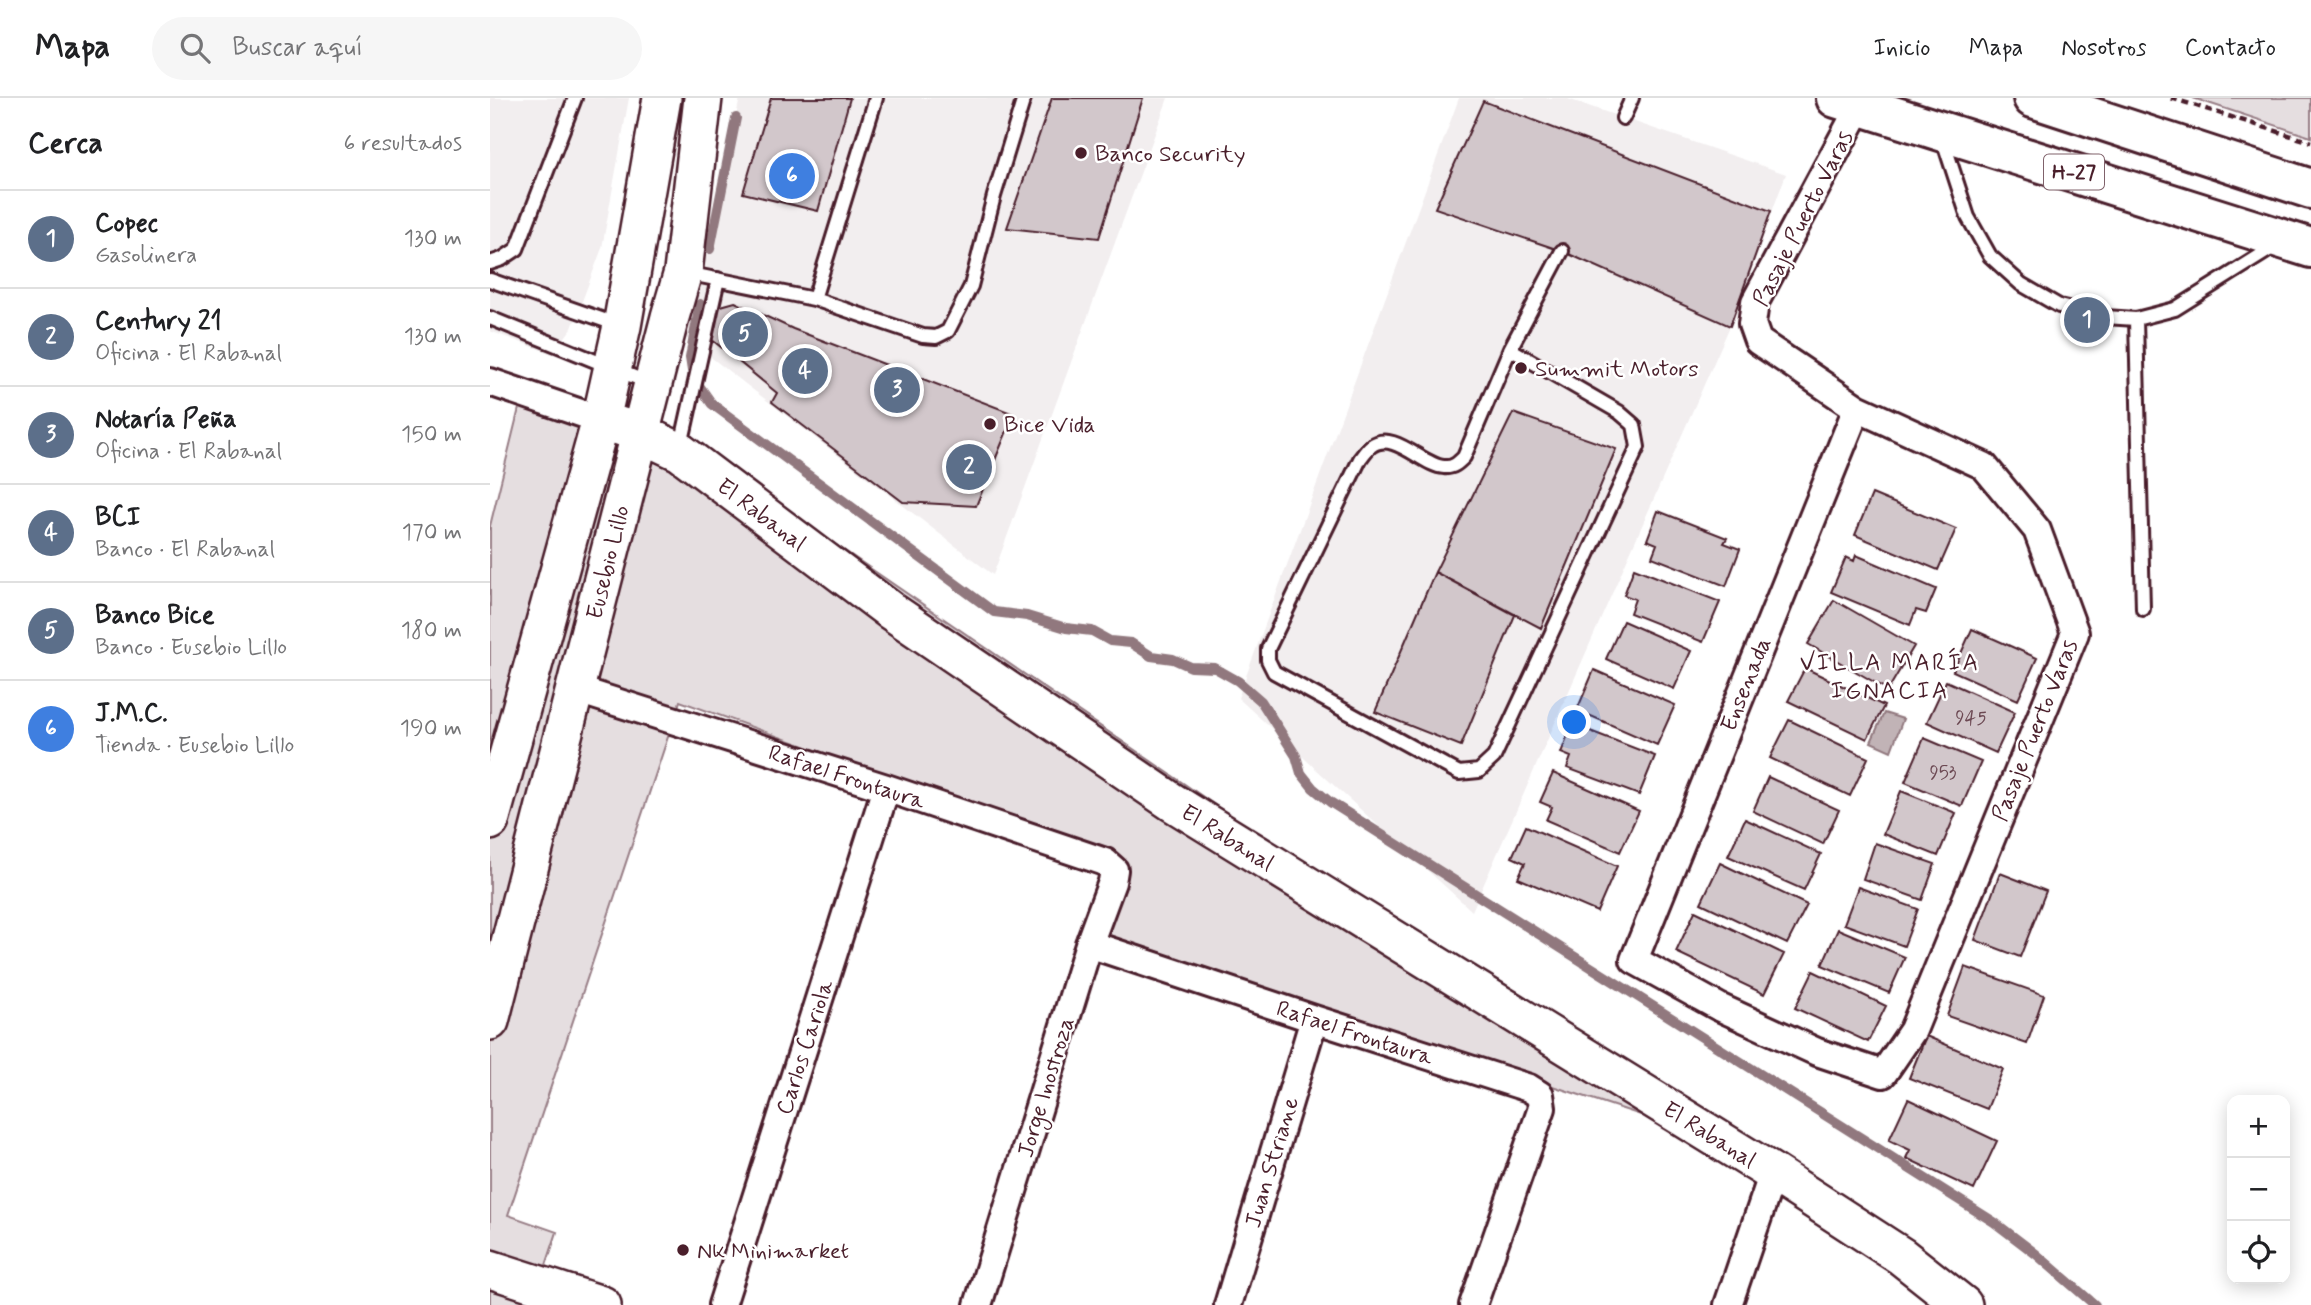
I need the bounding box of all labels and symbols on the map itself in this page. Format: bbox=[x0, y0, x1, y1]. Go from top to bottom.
street label: Pasaje Puerto Varas bbox=[1747, 126, 1861, 312]
place label: Banco Security bbox=[1095, 140, 1246, 170]
marker: Banco Security bbox=[1073, 145, 1089, 161]
pin: 6 bbox=[769, 150, 815, 202]
road number: H-27 bbox=[2044, 154, 2104, 190]
pin: 1 bbox=[2064, 294, 2110, 346]
pin: 5 bbox=[722, 308, 768, 360]
pin: 4 bbox=[782, 345, 828, 397]
place label: Summit Motors bbox=[1535, 355, 1699, 385]
marker: Summit Motors bbox=[1513, 360, 1529, 376]
pin: 3 bbox=[874, 364, 920, 416]
place label: Bice Vida bbox=[1004, 411, 1095, 441]
marker: Bice Vida bbox=[982, 416, 998, 432]
pin: 2 bbox=[946, 441, 992, 493]
street label: El Rabanal bbox=[710, 472, 812, 559]
street label: Eusebio Lillo bbox=[580, 502, 638, 623]
street label: Ensenada bbox=[1715, 633, 1779, 736]
street label: Pasaje Puerto Varas bbox=[1986, 635, 2086, 826]
district label: VILLA MARÍA IGNACIA bbox=[1800, 647, 1980, 707]
your location bbox=[1557, 705, 1591, 739]
house number: 945 bbox=[1955, 706, 1987, 731]
street label: Rafael Frontaura bbox=[764, 738, 929, 817]
house number: 953 bbox=[1929, 761, 1957, 786]
street label: El Rabanal bbox=[1175, 798, 1279, 879]
street label: Carlos Cariola bbox=[770, 976, 842, 1119]
street label: Rafael Frontaura bbox=[1272, 994, 1437, 1073]
street label: Jorge Inostroza bbox=[1011, 1014, 1084, 1162]
street label: Juan Striane bbox=[1239, 1093, 1307, 1232]
street label: El Rabanal bbox=[1657, 1095, 1761, 1176]
place label: Nk Minimarket bbox=[697, 1237, 849, 1267]
marker: Nk Minimarket bbox=[675, 1242, 691, 1258]

